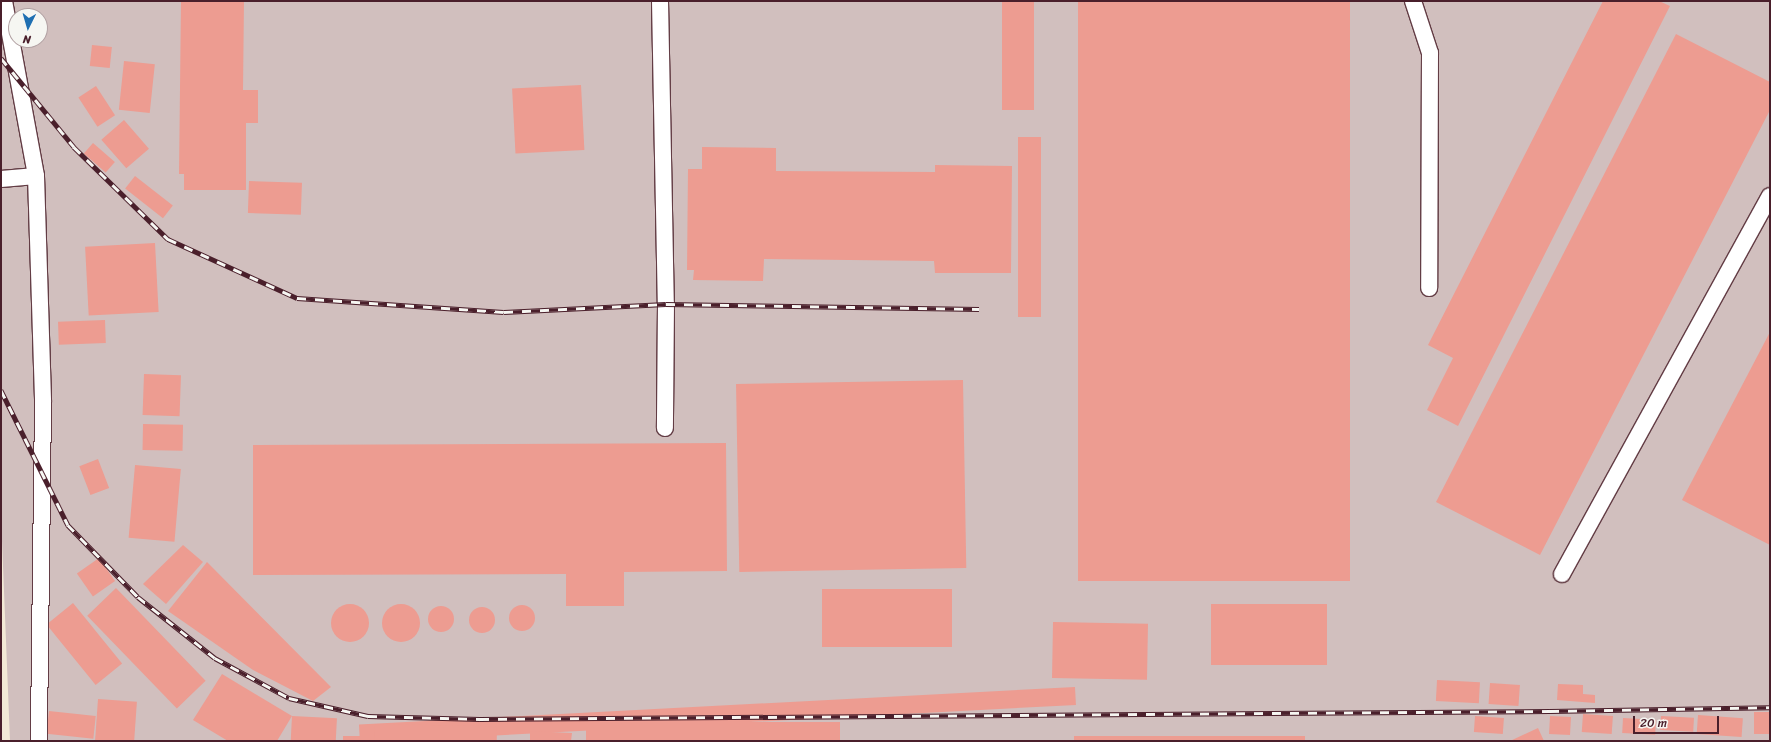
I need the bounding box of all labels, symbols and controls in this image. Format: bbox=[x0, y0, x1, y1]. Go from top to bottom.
north arrow bbox=[8, 8, 48, 48]
text: N bbox=[22, 30, 32, 49]
scale bar bbox=[1635, 708, 1721, 734]
text: 20 m bbox=[1640, 712, 1667, 734]

